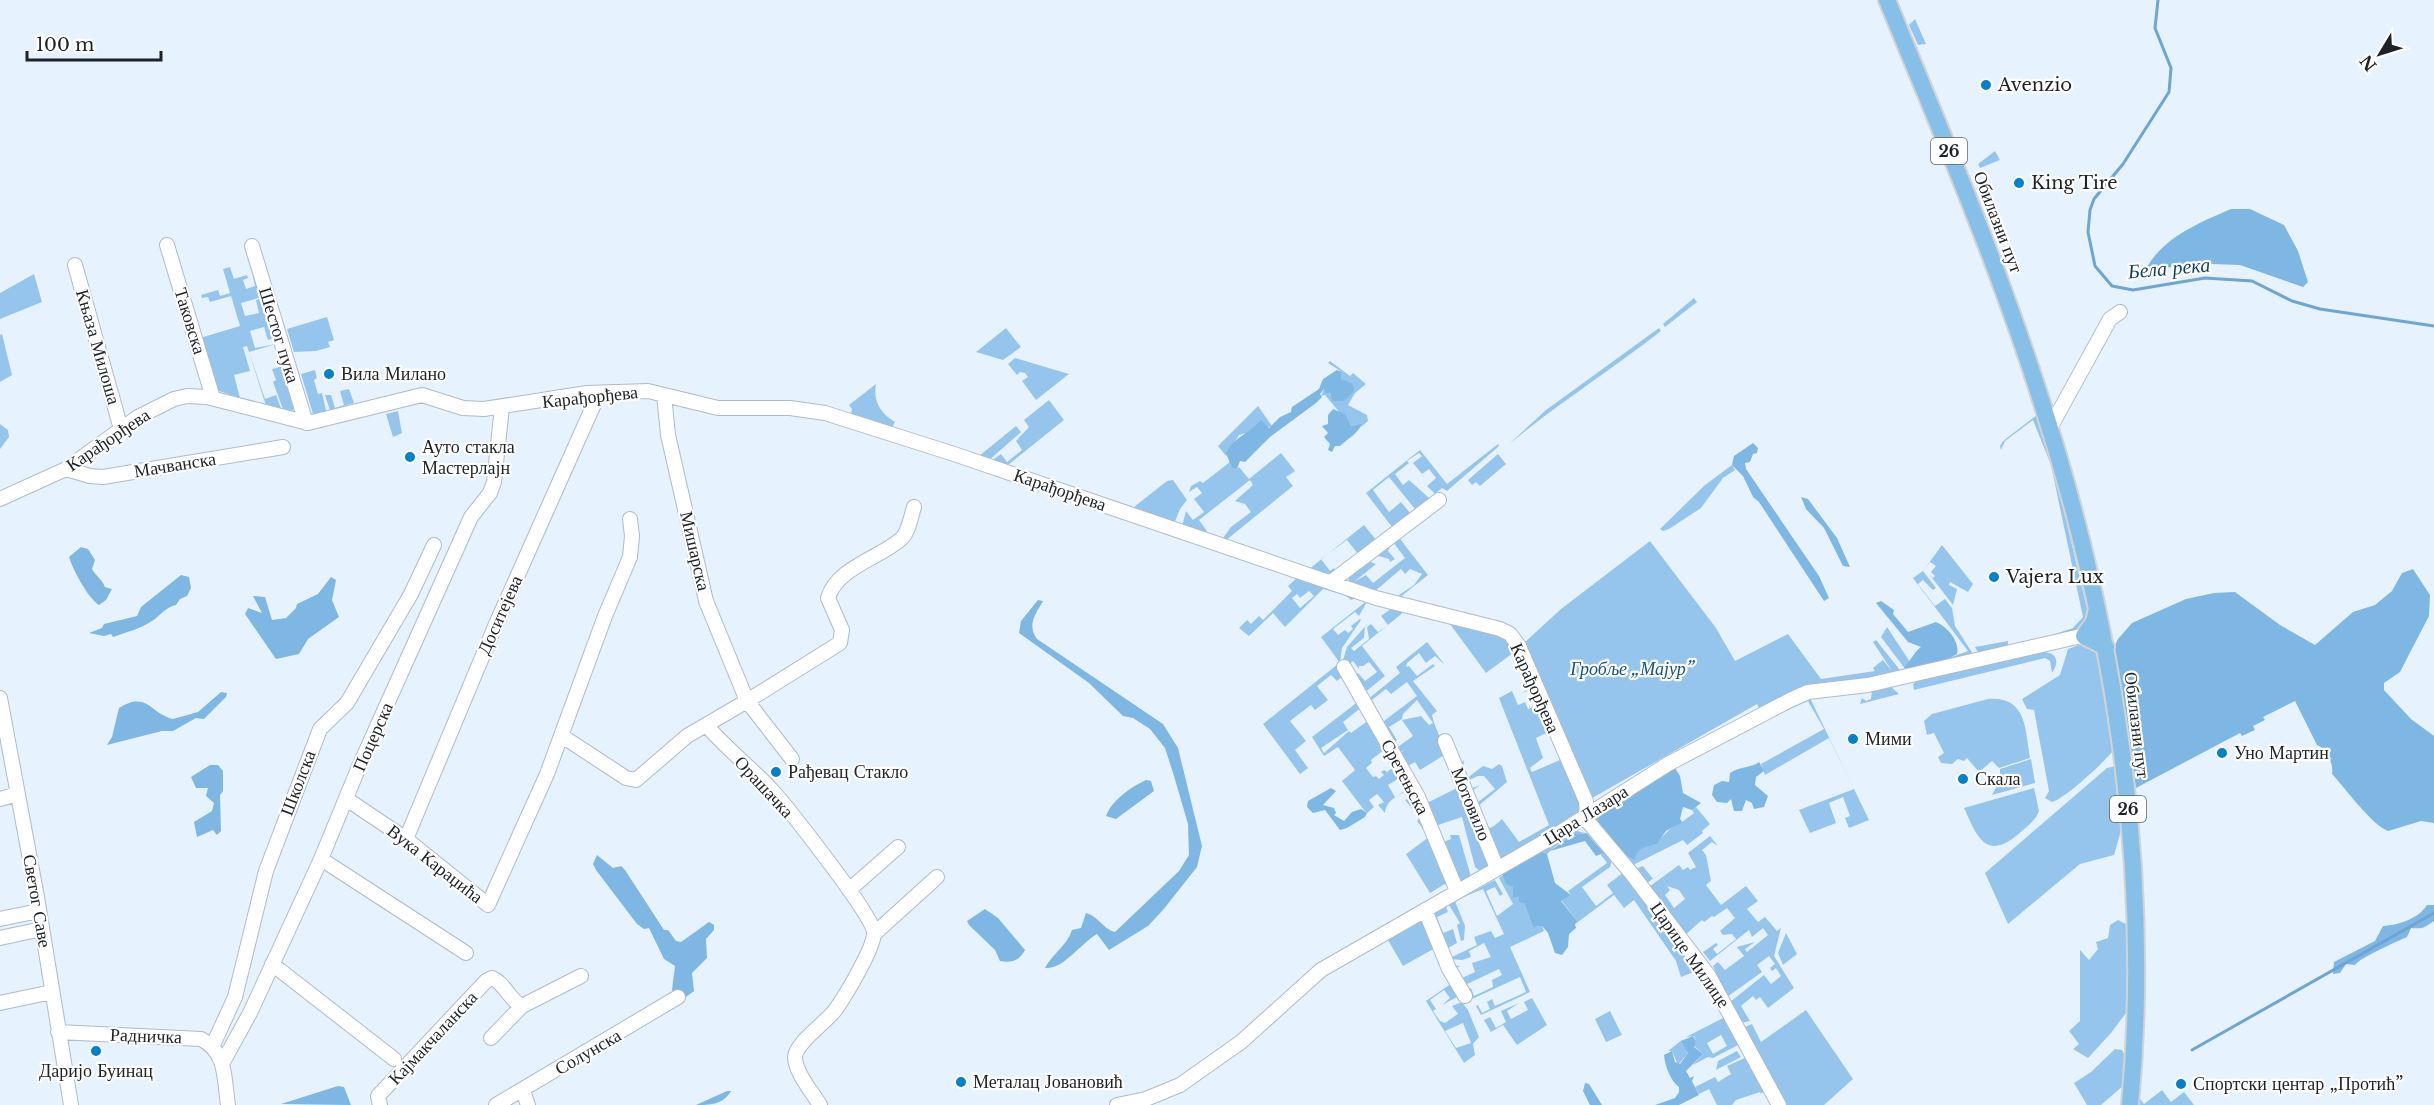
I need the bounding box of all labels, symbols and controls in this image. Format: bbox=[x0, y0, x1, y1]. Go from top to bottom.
scale bar bbox=[27, 24, 160, 62]
north arrow bbox=[2350, 24, 2410, 84]
text: 100 m bbox=[36, 34, 94, 56]
text: N bbox=[2356, 51, 2381, 75]
place label: Avenzio bbox=[1997, 74, 2072, 96]
marker: Avenzio bbox=[1979, 78, 1993, 92]
road number: 26 bbox=[1931, 138, 1967, 164]
street label: Обилазни пут bbox=[1969, 168, 2027, 276]
place label: King Tire bbox=[2031, 172, 2118, 194]
marker: King Tire bbox=[2012, 176, 2026, 190]
water label: Бела река bbox=[2126, 252, 2211, 284]
street label: Таковска bbox=[170, 285, 210, 357]
street label: Шестог пука bbox=[254, 285, 304, 385]
street label: Књаза Милоша bbox=[71, 287, 125, 407]
place label: Вила Милано bbox=[341, 363, 446, 385]
marker: Вила Милано bbox=[322, 367, 336, 381]
street label: Карађорђева bbox=[541, 381, 639, 413]
street label: Карађорђева bbox=[62, 404, 154, 476]
place label: Ауто стакла Мастерлајн bbox=[422, 436, 515, 479]
street label: Мачванска bbox=[132, 448, 218, 482]
marker: Ауто стакла Мастерлајн bbox=[403, 450, 417, 464]
street label: Карађорђева bbox=[1011, 464, 1109, 516]
street label: Мишарска bbox=[675, 509, 715, 593]
place label: Vajera Lux bbox=[2005, 566, 2104, 588]
marker: Vajera Lux bbox=[1987, 570, 2001, 584]
street label: Доситејева bbox=[473, 572, 527, 658]
street label: Карађорђева bbox=[1505, 640, 1565, 737]
park label: Гробље „Мајур” bbox=[1569, 658, 1696, 680]
street label: Обилазни пут bbox=[2120, 671, 2154, 779]
street label: Поцерска bbox=[348, 699, 398, 775]
place label: Мими bbox=[1865, 728, 1912, 750]
marker: Мими bbox=[1846, 732, 1860, 746]
street label: Сретењска bbox=[1376, 735, 1434, 819]
place label: Уно Мартин bbox=[2234, 742, 2329, 764]
marker: Уно Мартин bbox=[2215, 746, 2229, 760]
street label: Школска bbox=[276, 747, 320, 819]
street label: Орашачка bbox=[730, 751, 798, 823]
place label: Рађевац Стакло bbox=[788, 761, 908, 783]
street label: Мотовило bbox=[1446, 764, 1496, 844]
marker: Рађевац Стакло bbox=[769, 765, 783, 779]
place label: Скала bbox=[1975, 768, 2021, 790]
marker: Скала bbox=[1956, 772, 1970, 786]
street label: Цара Лазара bbox=[1540, 780, 1632, 850]
road number: 26 bbox=[2110, 796, 2146, 822]
street label: Вука Караџића bbox=[383, 820, 487, 908]
street label: Светог Саве bbox=[18, 853, 56, 949]
street label: Царице Милице bbox=[1645, 898, 1735, 1012]
street label: Кајмакчаланска bbox=[384, 986, 482, 1090]
street label: Радничка bbox=[110, 1024, 182, 1048]
street label: Солунска bbox=[551, 1024, 625, 1080]
marker: Даријо Буинац bbox=[89, 1044, 103, 1058]
place label: Даријо Буинац bbox=[39, 1060, 153, 1082]
place label: Металац Јовановић bbox=[973, 1071, 1123, 1093]
place label: Спортски центар „Протић” bbox=[2193, 1073, 2403, 1095]
marker: Металац Јовановић bbox=[954, 1075, 968, 1089]
marker: Спортски центар „Протић” bbox=[2174, 1077, 2188, 1091]

